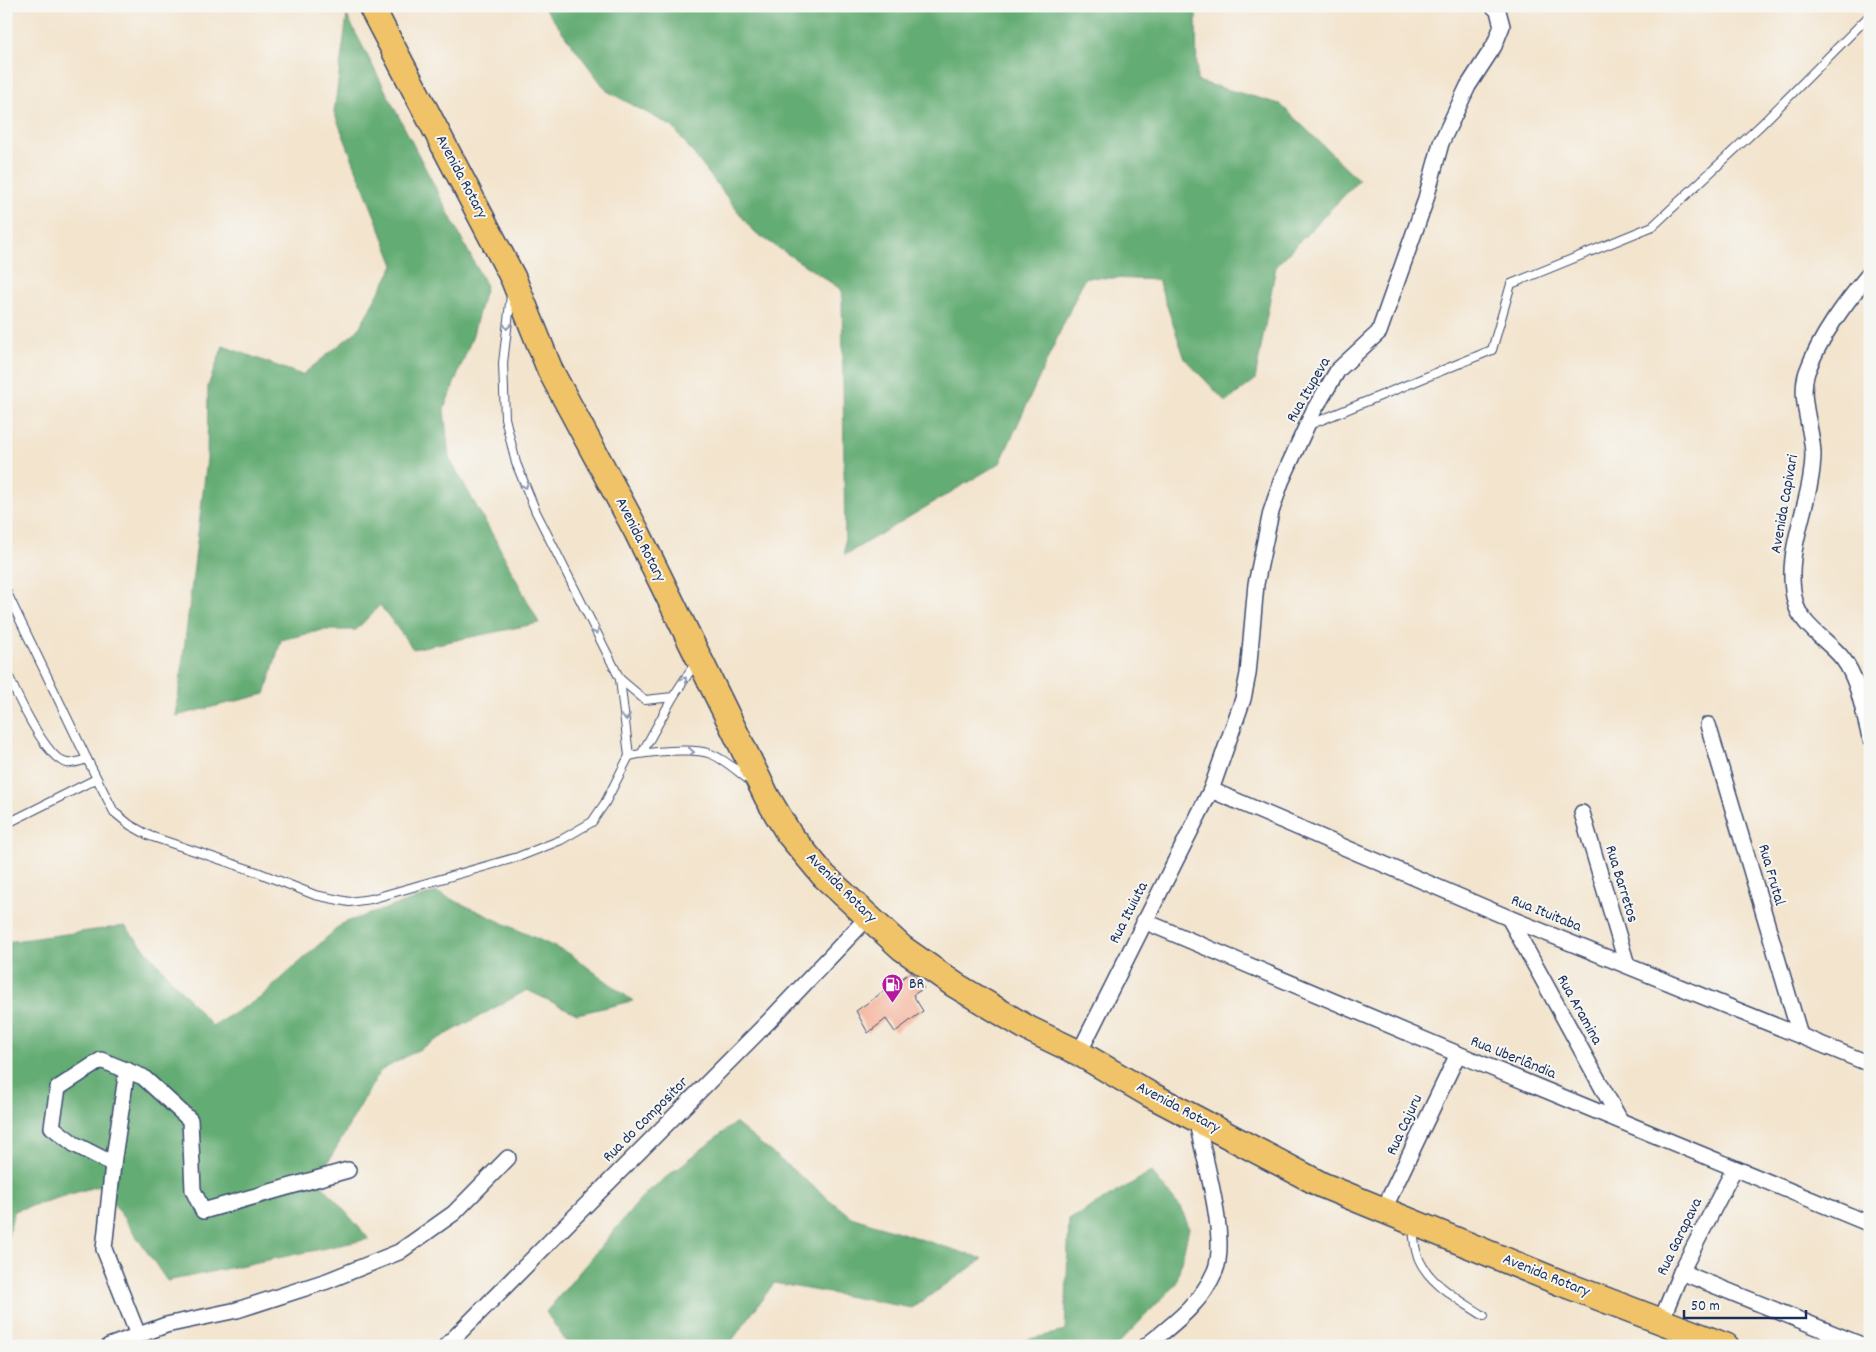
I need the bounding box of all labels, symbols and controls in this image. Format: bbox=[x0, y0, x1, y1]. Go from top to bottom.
street label: Avenida Rotary bbox=[429, 131, 493, 224]
one-way arrow bbox=[502, 322, 513, 330]
street label: Rua Itupeva bbox=[1281, 353, 1337, 427]
street label: Avenida Capivari bbox=[1765, 453, 1805, 555]
one-way arrow bbox=[519, 480, 529, 489]
street label: Avenida Rotary bbox=[609, 494, 671, 587]
one-way arrow bbox=[590, 626, 600, 635]
one-way arrow bbox=[678, 677, 687, 686]
one-way arrow bbox=[620, 714, 631, 722]
one-way arrow bbox=[687, 747, 695, 758]
street label: Rua Frutal bbox=[1751, 842, 1791, 909]
street label: Rua Barretos bbox=[1598, 843, 1644, 926]
street label: Avenida Rotary bbox=[800, 847, 882, 929]
street label: Rua Ituiuta bbox=[1104, 878, 1155, 948]
street label: Rua Ituitaba bbox=[1507, 889, 1585, 939]
street label: Rua Aramina bbox=[1550, 971, 1608, 1050]
fuel station icon: BR bbox=[881, 972, 905, 1003]
place label: BR bbox=[909, 973, 925, 996]
street label: Rua Uberlândia bbox=[1467, 1030, 1560, 1086]
street label: Rua do Compositor bbox=[598, 1072, 694, 1168]
street label: Avenida Rotary bbox=[1132, 1076, 1225, 1140]
street label: Rua Cajuru bbox=[1381, 1091, 1429, 1159]
street label: Rua Garapava bbox=[1651, 1194, 1709, 1280]
street label: Avenida Rotary bbox=[1499, 1248, 1594, 1304]
scale bar bbox=[1684, 1287, 1806, 1319]
text: 50 m bbox=[1691, 1296, 1720, 1318]

